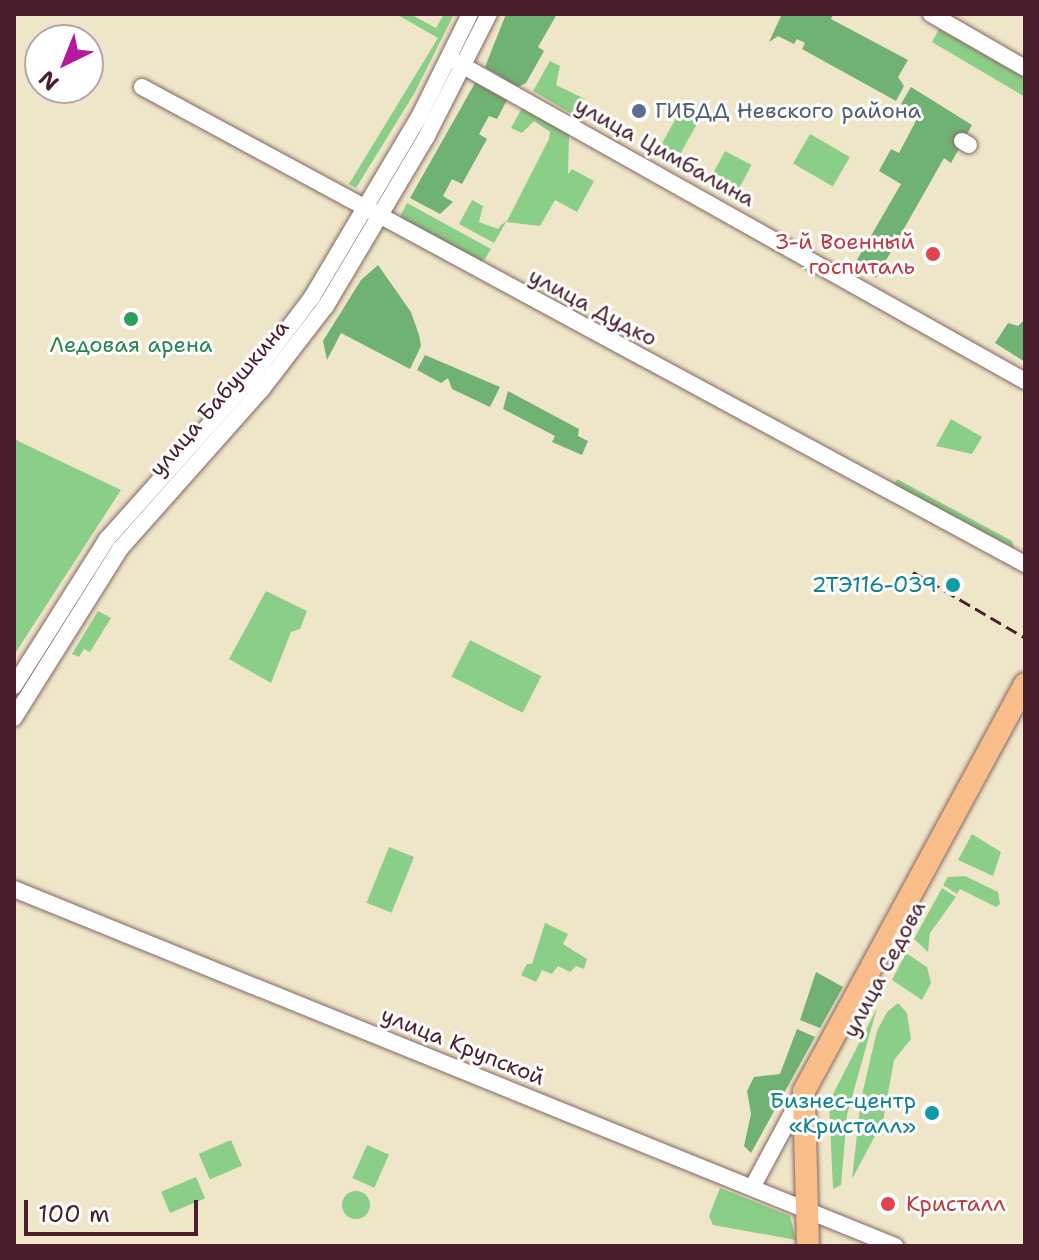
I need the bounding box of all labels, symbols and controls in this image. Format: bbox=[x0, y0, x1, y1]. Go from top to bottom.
north arrow bbox=[24, 24, 104, 104]
text: N bbox=[32, 64, 65, 97]
street label: улица Цимбалина bbox=[571, 92, 759, 212]
place label: ГИБДД Невского района bbox=[655, 98, 921, 124]
marker: ГИБДД Невского района bbox=[630, 102, 648, 120]
place label: 3-й Военный госпиталь bbox=[774, 228, 915, 280]
marker: 3-й Военный госпиталь bbox=[922, 243, 944, 265]
street label: улица Дудко bbox=[524, 262, 662, 352]
marker: Ледовая арена bbox=[122, 310, 140, 328]
street label: улица Бабушкина bbox=[144, 314, 294, 482]
place label: Ледовая арена bbox=[50, 332, 212, 358]
place label: 2ТЭ116-039 bbox=[811, 572, 937, 598]
marker: 2ТЭ116-039 bbox=[944, 576, 962, 594]
street label: улица Седова bbox=[837, 896, 931, 1042]
street label: улица Крупской bbox=[377, 1001, 549, 1091]
place label: Бизнес-центр «Кристалл» bbox=[770, 1087, 916, 1138]
marker: Бизнес-центр «Кристалл» bbox=[923, 1104, 941, 1122]
scale bar bbox=[28, 1184, 202, 1234]
place label: Кристалл bbox=[906, 1191, 1006, 1217]
marker: Кристалл bbox=[877, 1193, 899, 1215]
text: 100 m bbox=[38, 1198, 110, 1230]

